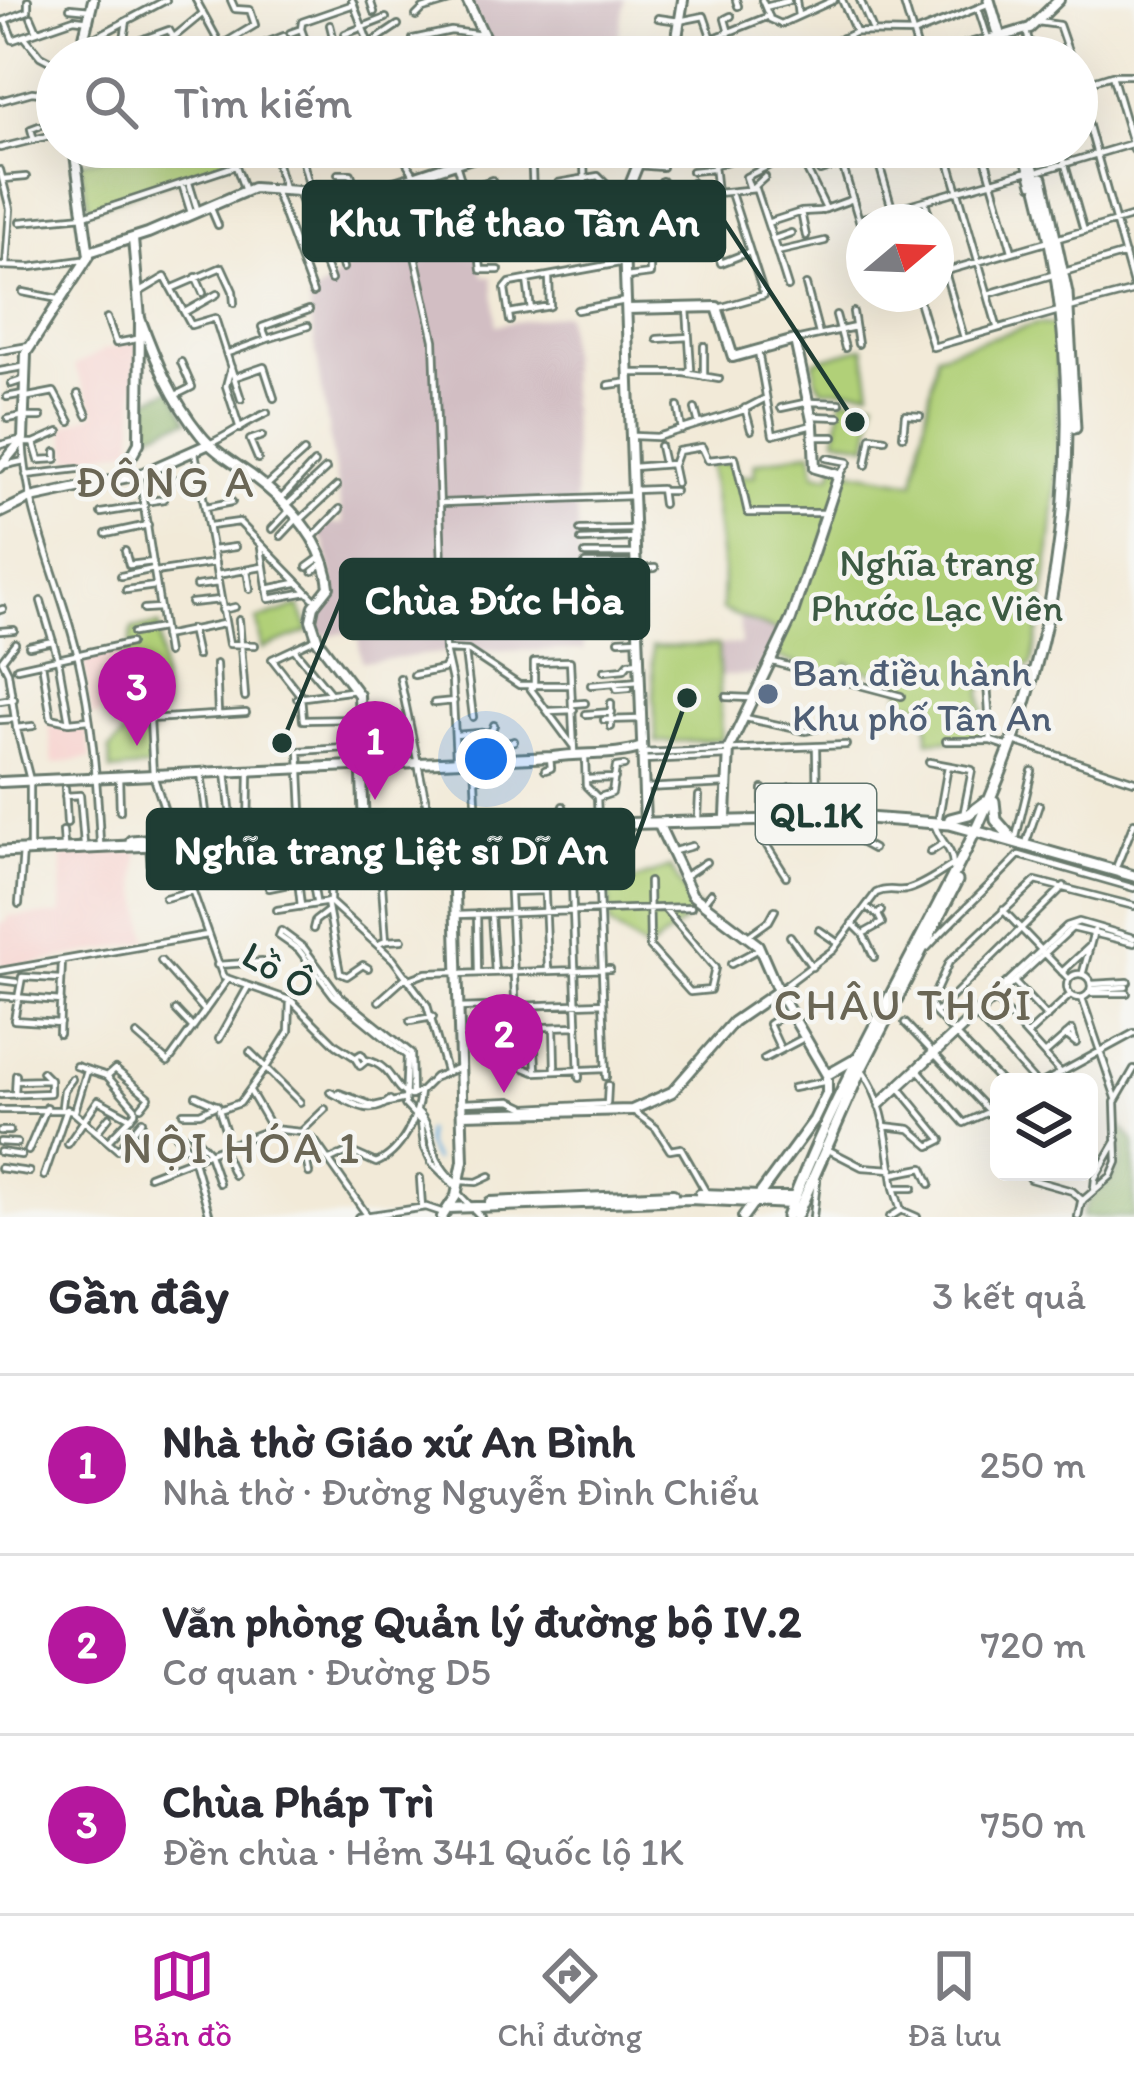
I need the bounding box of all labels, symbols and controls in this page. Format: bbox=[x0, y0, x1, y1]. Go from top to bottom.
search box bbox=[36, 36, 1098, 168]
icon: search bbox=[78, 69, 144, 135]
text: Tìm kiếm bbox=[174, 75, 353, 129]
callout: Khu Thể thao Tân An bbox=[304, 182, 724, 260]
text: Khu Thể thao Tân An bbox=[328, 196, 700, 247]
north arrow bbox=[846, 204, 954, 312]
district label: ĐÔNG A bbox=[75, 454, 257, 508]
park label: Nghĩa trang Phước Lạc Viên bbox=[811, 539, 1064, 631]
callout: Chùa Đức Hòa bbox=[341, 560, 648, 638]
text: Chùa Đức Hòa bbox=[364, 574, 624, 625]
pin: 3 bbox=[98, 647, 176, 746]
place label: Ban điều hành Khu phố Tân An bbox=[792, 649, 1052, 741]
marker: Ban điều hành Khu phố Tân An bbox=[755, 681, 781, 707]
pin: 1 bbox=[336, 701, 414, 800]
your location bbox=[456, 729, 516, 789]
road number: QL.1K bbox=[756, 784, 876, 844]
callout: Nghĩa trang Liệt sĩ Dĩ An bbox=[148, 810, 633, 888]
text: Nghĩa trang Liệt sĩ Dĩ An bbox=[174, 824, 609, 875]
street label: Lồ Ô bbox=[234, 930, 324, 1010]
district label: CHÂU THỚI bbox=[773, 977, 1035, 1031]
pin: 2 bbox=[465, 994, 543, 1093]
map controls bbox=[990, 1073, 1098, 1181]
button: layers bbox=[990, 1073, 1098, 1181]
district label: NỘI HÓA 1 bbox=[122, 1120, 362, 1174]
text: Gần đây bbox=[48, 1265, 229, 1326]
text: 3 kết quả bbox=[932, 1272, 1086, 1319]
text: Nhà thờ Giáo xứ An Bình bbox=[162, 1414, 635, 1468]
text: 1 bbox=[78, 1441, 96, 1488]
text: 250 m bbox=[979, 1441, 1086, 1488]
text: Nhà thờ · Đường Nguyễn Đình Chiểu bbox=[162, 1468, 759, 1515]
text: Văn phòng Quản lý đường bộ IV.2 bbox=[162, 1594, 801, 1648]
text: 2 bbox=[77, 1621, 97, 1668]
text: 720 m bbox=[981, 1621, 1086, 1668]
text: Cơ quan · Đường D5 bbox=[162, 1648, 491, 1695]
text: Chùa Pháp Trì bbox=[162, 1774, 434, 1828]
text: 3 bbox=[76, 1801, 98, 1848]
text: 750 m bbox=[981, 1801, 1086, 1848]
text: Đền chùa · Hẻm 341 Quốc lộ 1K bbox=[162, 1828, 684, 1875]
tab: Bản đồ bbox=[133, 1943, 232, 2054]
tab: Chỉ đường bbox=[497, 1943, 642, 2054]
tab: Đã lưu bbox=[907, 1943, 1001, 2054]

